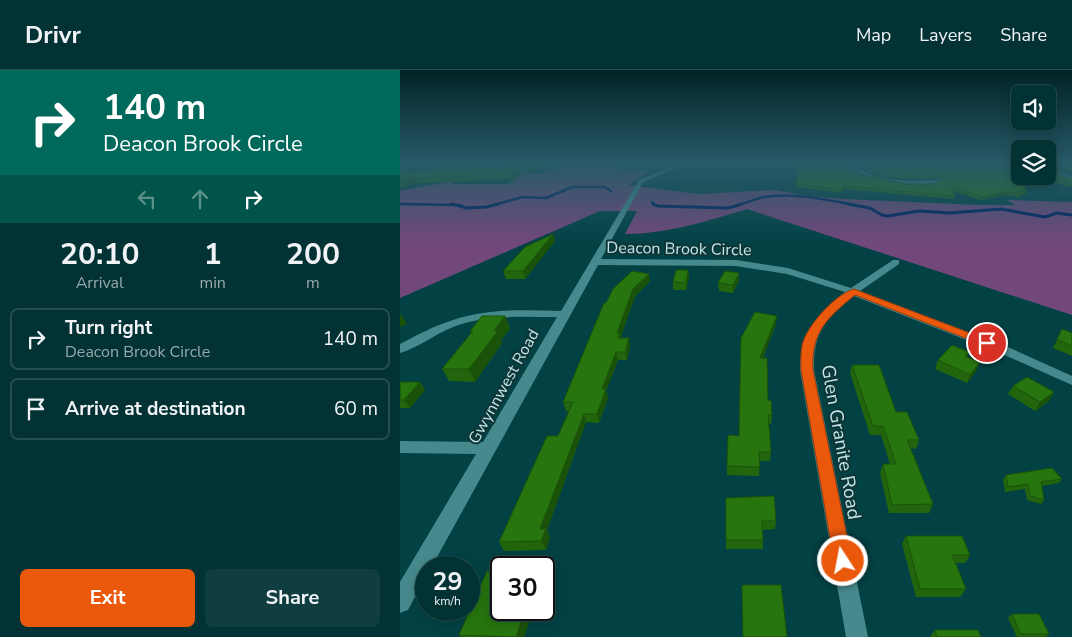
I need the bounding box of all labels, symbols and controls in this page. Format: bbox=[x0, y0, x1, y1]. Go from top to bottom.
text: Drivr bbox=[25, 19, 81, 51]
text: Map bbox=[856, 23, 891, 47]
text: Layers bbox=[919, 23, 972, 47]
text: Share bbox=[1000, 23, 1047, 47]
text: 140 m bbox=[103, 84, 206, 131]
map controls bbox=[1011, 85, 1056, 185]
button: sound bbox=[1011, 85, 1056, 130]
icon: right bbox=[20, 90, 85, 155]
text: Deacon Brook Circle bbox=[103, 129, 303, 159]
button: layers bbox=[1011, 140, 1056, 185]
icon: left bbox=[133, 185, 161, 213]
icon: ahead bbox=[186, 185, 214, 213]
icon: right bbox=[239, 185, 267, 213]
text: 20:10 bbox=[60, 234, 139, 275]
text: 1 bbox=[204, 234, 222, 275]
text: 200 bbox=[286, 234, 340, 275]
street label: Deacon Brook Circle bbox=[606, 237, 752, 261]
text: Arrival bbox=[76, 272, 124, 294]
text: min bbox=[199, 272, 226, 294]
text: m bbox=[306, 272, 320, 294]
text: Turn right bbox=[65, 315, 152, 341]
pin bbox=[966, 322, 1008, 364]
icon: right bbox=[22, 325, 50, 353]
street label: Gwynnwest Road bbox=[463, 325, 545, 448]
text: 140 m bbox=[323, 326, 378, 352]
icon: arrive bbox=[973, 329, 1001, 357]
text: Deacon Brook Circle bbox=[65, 341, 210, 363]
street label: Glen Granite Road bbox=[815, 363, 867, 522]
icon: arrive bbox=[22, 395, 50, 423]
text: Arrive at destination bbox=[65, 396, 246, 422]
text: 60 m bbox=[334, 396, 378, 422]
position arrow bbox=[816, 534, 868, 586]
speed limit sign: 30 bbox=[490, 556, 555, 621]
text: 29 bbox=[432, 565, 463, 599]
button: Exit bbox=[20, 569, 195, 627]
button: Share bbox=[205, 569, 380, 627]
text: km/h bbox=[434, 593, 461, 609]

